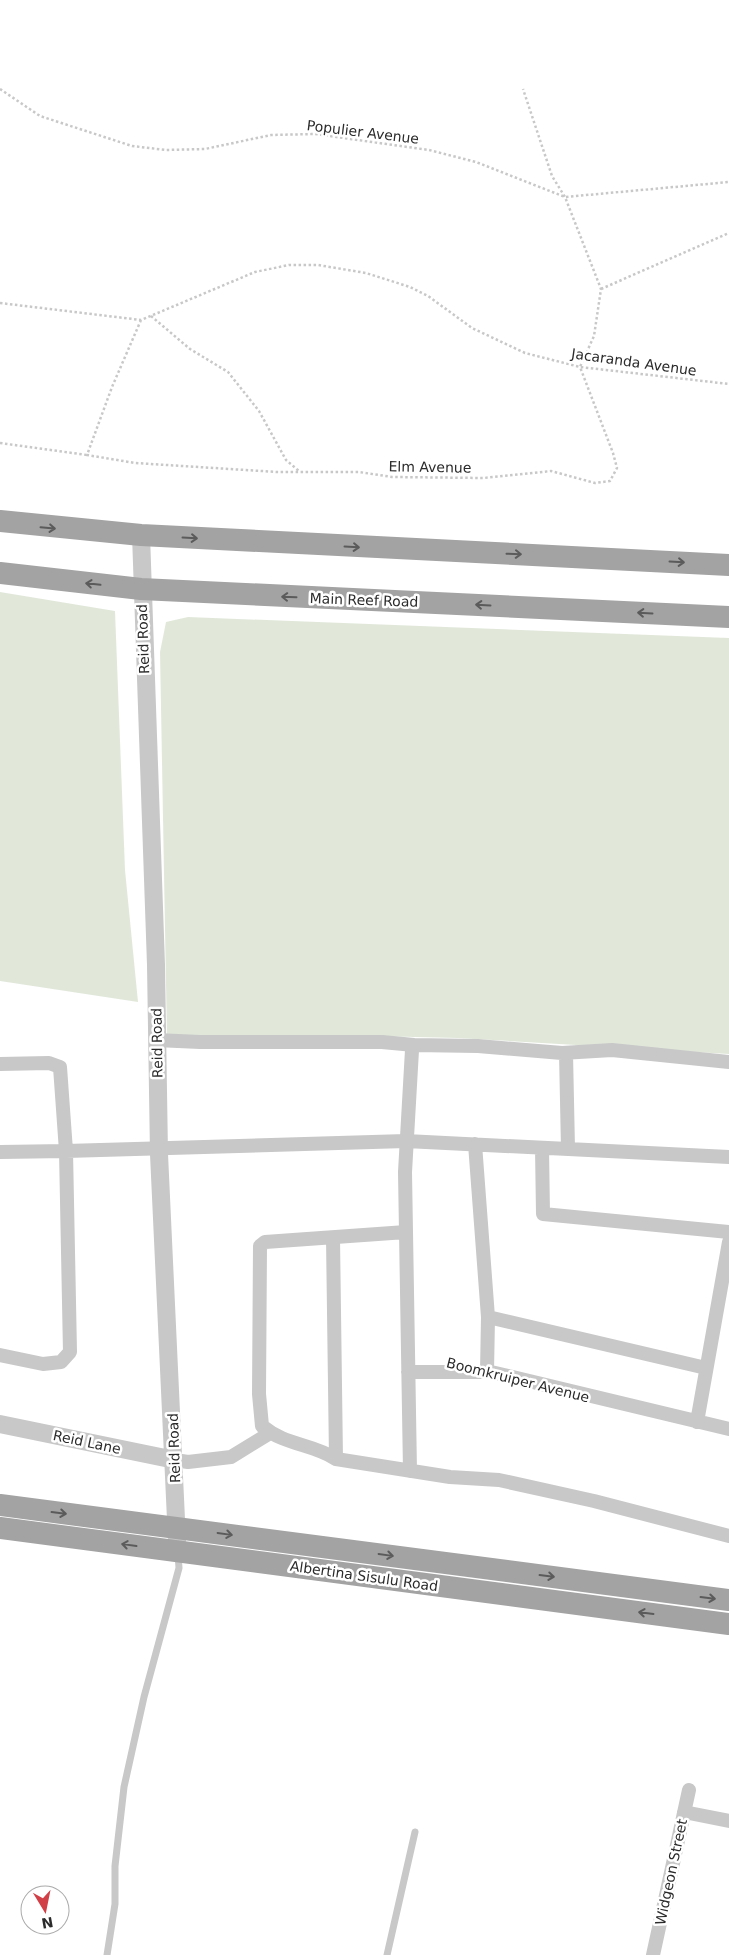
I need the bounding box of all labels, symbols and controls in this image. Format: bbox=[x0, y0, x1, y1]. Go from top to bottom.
street label: Populier Avenue bbox=[306, 117, 420, 147]
street label: Jacaranda Avenue bbox=[569, 345, 698, 379]
street label: Elm Avenue bbox=[388, 458, 472, 476]
one-way arrow bbox=[40, 523, 56, 532]
one-way arrow bbox=[181, 533, 197, 542]
one-way arrow bbox=[344, 542, 360, 551]
one-way arrow bbox=[506, 549, 522, 559]
one-way arrow bbox=[668, 557, 684, 566]
one-way arrow bbox=[85, 579, 101, 589]
street label: Main Reef Road bbox=[309, 590, 419, 610]
one-way arrow bbox=[281, 592, 297, 601]
one-way arrow bbox=[475, 601, 491, 610]
street label: Reid Road bbox=[134, 604, 152, 674]
one-way arrow bbox=[638, 608, 654, 617]
street label: Reid Road bbox=[148, 1008, 166, 1078]
street label: Boomkruiper Avenue bbox=[445, 1354, 591, 1406]
street label: Reid Road bbox=[165, 1413, 183, 1483]
street label: Reid Lane bbox=[52, 1427, 122, 1457]
one-way arrow bbox=[51, 1508, 67, 1518]
one-way arrow bbox=[217, 1529, 233, 1539]
one-way arrow bbox=[121, 1540, 137, 1550]
one-way arrow bbox=[378, 1550, 394, 1560]
street label: Albertina Sisulu Road bbox=[289, 1558, 439, 1594]
one-way arrow bbox=[539, 1572, 555, 1582]
one-way arrow bbox=[700, 1593, 716, 1603]
one-way arrow bbox=[638, 1608, 654, 1618]
street label: Widgeon Street bbox=[652, 1817, 690, 1927]
north arrow bbox=[20, 1885, 70, 1935]
text: N bbox=[40, 1914, 54, 1932]

